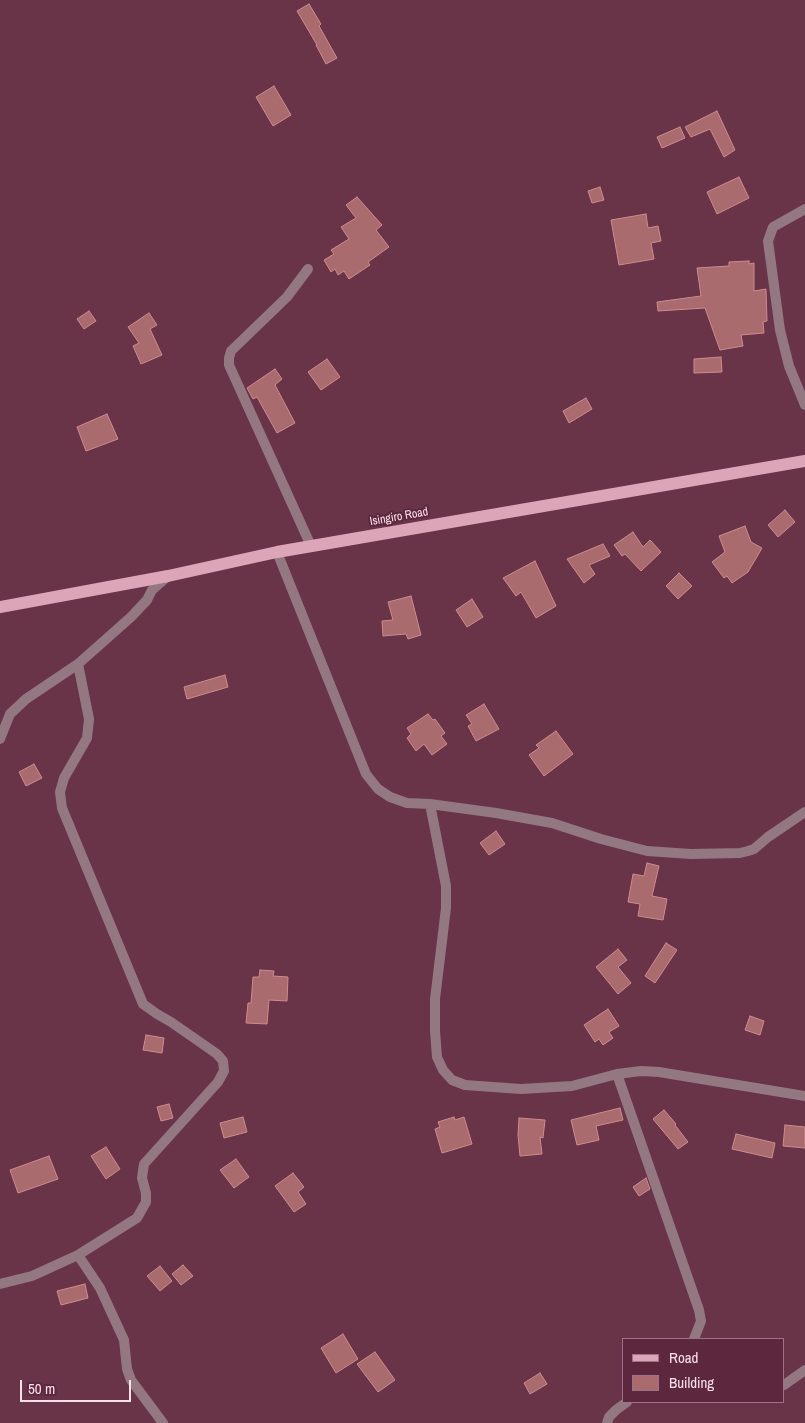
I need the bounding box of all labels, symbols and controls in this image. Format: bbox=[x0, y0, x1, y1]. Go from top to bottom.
street label: Isingiro Road bbox=[369, 505, 429, 529]
legend bbox=[622, 1338, 785, 1403]
text: Road bbox=[669, 1347, 698, 1368]
scale bar bbox=[22, 1370, 134, 1402]
text: Building bbox=[669, 1372, 714, 1393]
text: 50 m bbox=[28, 1378, 55, 1399]

